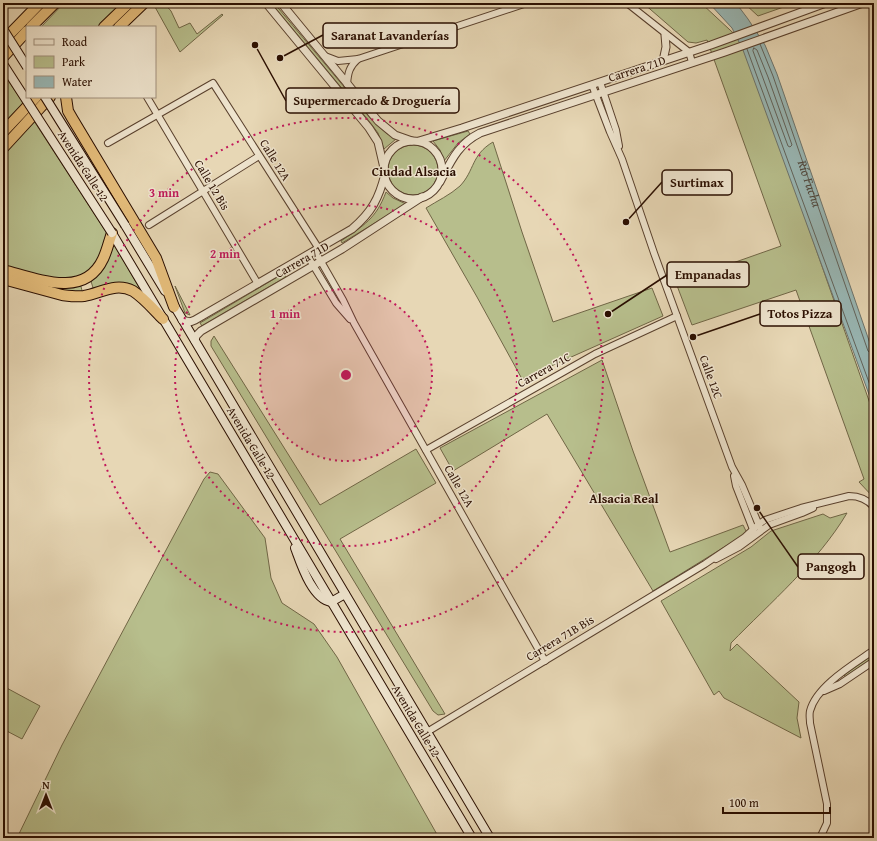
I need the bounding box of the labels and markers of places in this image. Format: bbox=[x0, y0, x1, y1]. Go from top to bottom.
callout: Saranat Lavanderías bbox=[323, 23, 457, 48]
callout: Supermercado & Droguería bbox=[286, 88, 459, 113]
callout: Surtimax bbox=[662, 170, 732, 195]
callout: Empanadas bbox=[667, 262, 749, 287]
callout: Totos Pizza bbox=[760, 301, 841, 326]
centre of rings bbox=[339, 368, 353, 382]
callout: Pangogh bbox=[798, 554, 864, 579]

